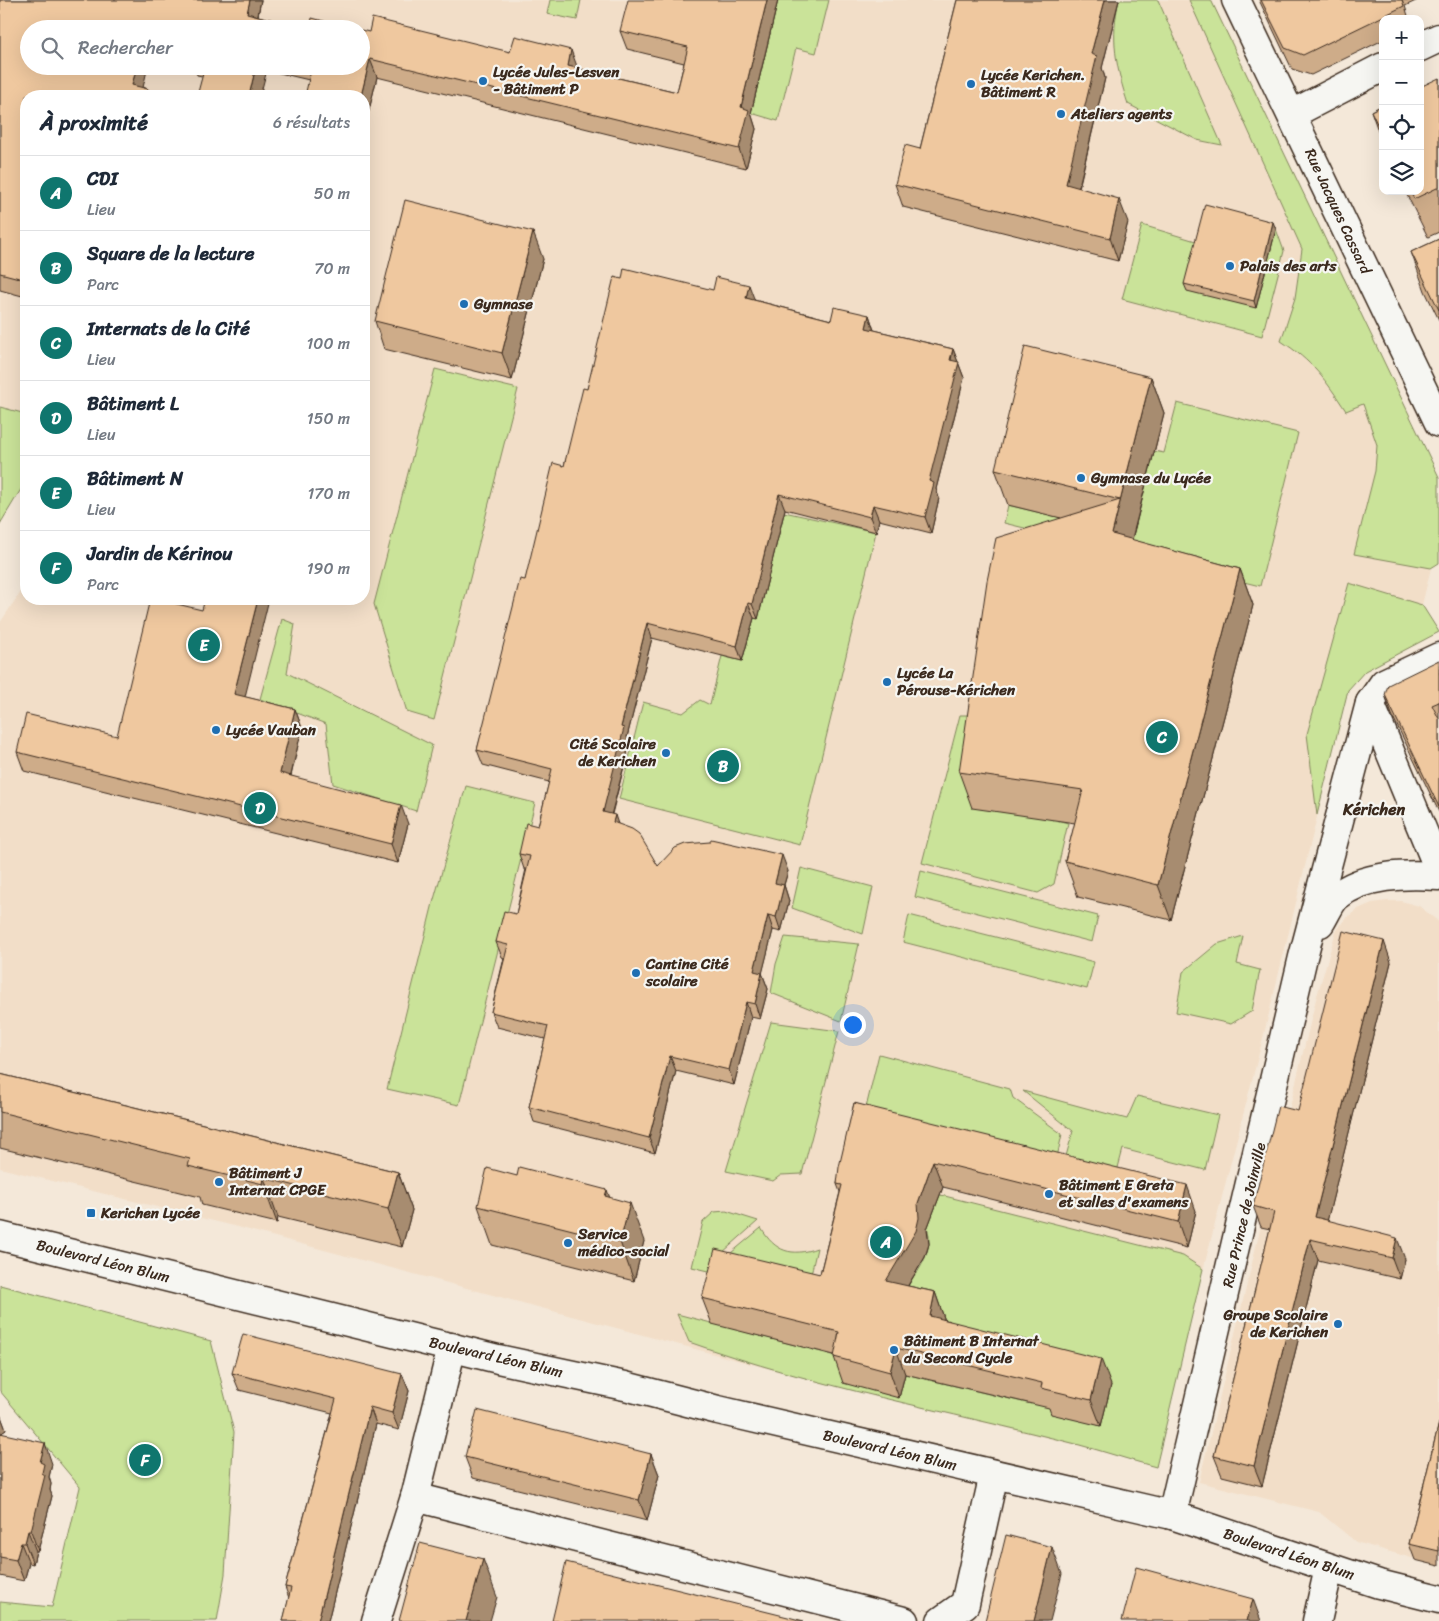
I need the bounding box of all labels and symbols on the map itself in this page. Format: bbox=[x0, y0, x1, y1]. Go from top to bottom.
place label: Lycée Jules-Lesven - Bâtiment P bbox=[493, 59, 620, 102]
place label: Lycée Kerichen. Bâtiment R bbox=[981, 62, 1085, 105]
marker: Lycée Jules-Lesven - Bâtiment P bbox=[477, 75, 489, 87]
marker: Lycée Kerichen. Bâtiment R bbox=[965, 78, 977, 90]
place label: Ateliers agents bbox=[1070, 101, 1173, 127]
marker: Ateliers agents bbox=[1055, 108, 1067, 120]
street label: Rue Jacques Cassard bbox=[1297, 144, 1379, 279]
place label: Palais des arts bbox=[1240, 253, 1338, 279]
marker: Palais des arts bbox=[1224, 260, 1236, 272]
place label: Gymnase bbox=[473, 291, 533, 317]
marker: Gymnase bbox=[458, 298, 470, 310]
place label: Gymnase du Lycée bbox=[1090, 465, 1211, 491]
marker: Gymnase du Lycée bbox=[1075, 472, 1087, 484]
pin: E bbox=[188, 626, 220, 664]
place label: Lycée La Pérouse-Kérichen bbox=[897, 660, 1016, 703]
marker: Lycée La Pérouse-Kérichen bbox=[881, 676, 893, 688]
place label: Lycée Vauban bbox=[226, 717, 317, 743]
pin: C bbox=[1146, 718, 1178, 756]
marker: Lycée Vauban bbox=[210, 724, 222, 736]
place label: Cité Scolaire de Kerichen bbox=[569, 731, 657, 774]
marker: Cité Scolaire de Kerichen bbox=[660, 747, 672, 759]
pin: B bbox=[707, 747, 739, 785]
pin: D bbox=[244, 789, 276, 827]
district label: Kérichen bbox=[1342, 795, 1405, 824]
place label: Cantine Cité scolaire bbox=[645, 951, 729, 994]
marker: Cantine Cité scolaire bbox=[630, 967, 642, 979]
your location bbox=[840, 1012, 866, 1038]
street label: Rue Prince de Joinville bbox=[1215, 1140, 1273, 1290]
place label: Bâtiment J Internat CPGE bbox=[228, 1160, 327, 1203]
place label: Bâtiment E Greta et salles d'examens bbox=[1058, 1172, 1190, 1215]
marker: Bâtiment J Internat CPGE bbox=[213, 1176, 225, 1188]
marker: Bâtiment E Greta et salles d'examens bbox=[1043, 1188, 1055, 1200]
place label: Kerichen Lycée bbox=[100, 1200, 201, 1226]
marker: Kerichen Lycée bbox=[85, 1207, 97, 1219]
place label: Service médico-social bbox=[577, 1221, 670, 1264]
pin: A bbox=[870, 1223, 902, 1261]
street label: Boulevard Léon Blum bbox=[33, 1232, 173, 1290]
marker: Service médico-social bbox=[562, 1237, 574, 1249]
place label: Groupe Scolaire de Kerichen bbox=[1222, 1302, 1329, 1345]
marker: Groupe Scolaire de Kerichen bbox=[1332, 1318, 1344, 1330]
place label: Bâtiment B Internat du Second Cycle bbox=[904, 1328, 1039, 1371]
street label: Boulevard Léon Blum bbox=[426, 1329, 566, 1385]
marker: Bâtiment B Internat du Second Cycle bbox=[888, 1344, 900, 1356]
street label: Boulevard Léon Blum bbox=[820, 1422, 960, 1478]
pin: F bbox=[129, 1441, 161, 1479]
street label: Boulevard Léon Blum bbox=[1220, 1520, 1359, 1588]

